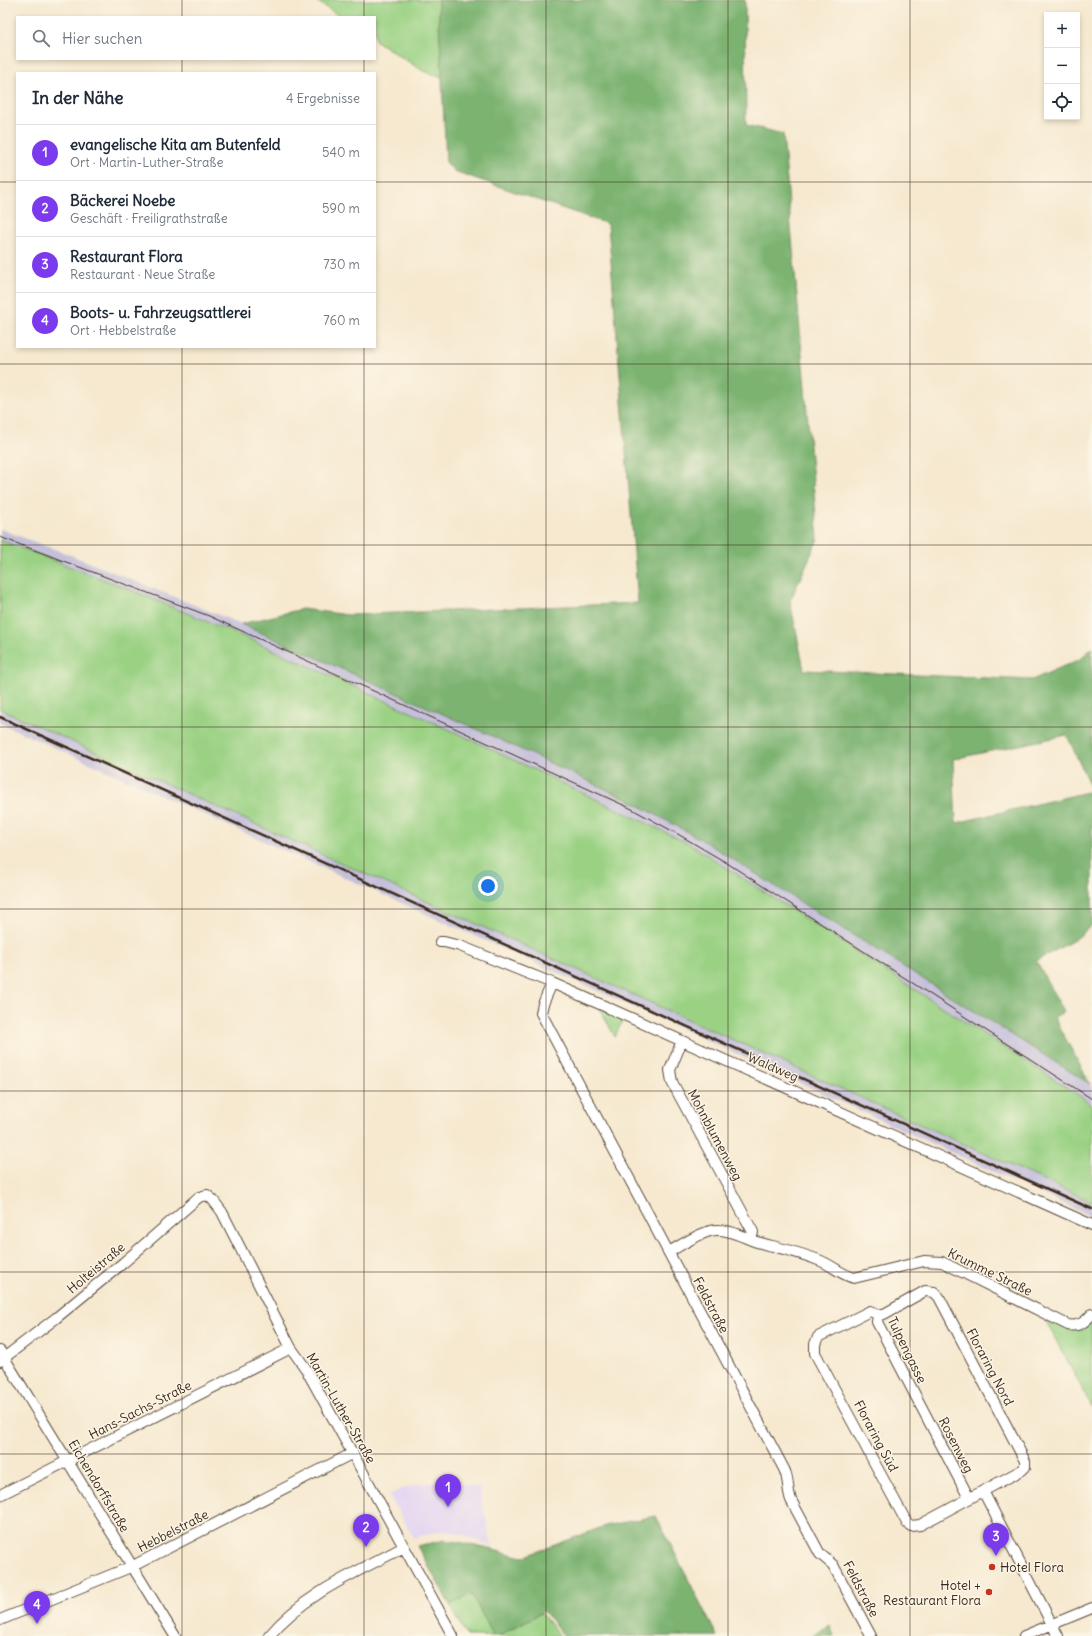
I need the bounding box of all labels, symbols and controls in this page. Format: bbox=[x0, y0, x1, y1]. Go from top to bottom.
map controls bbox=[1044, 12, 1080, 120]
button: + bbox=[1044, 12, 1080, 48]
search box bbox=[16, 16, 376, 60]
icon: search bbox=[30, 27, 52, 49]
text: Hier suchen bbox=[62, 29, 142, 48]
button: − bbox=[1044, 48, 1080, 84]
button: locate bbox=[1044, 84, 1080, 120]
text: In der Nähe bbox=[32, 87, 124, 109]
text: 4 Ergebnisse bbox=[286, 90, 360, 107]
text: evangelische Kita am Butenfeld bbox=[70, 135, 281, 154]
text: 1 bbox=[42, 144, 48, 161]
text: 540 m bbox=[322, 144, 360, 161]
text: Ort · Martin-Luther-Straße bbox=[70, 154, 223, 171]
text: Bäckerei Noebe bbox=[70, 191, 175, 210]
text: 2 bbox=[41, 200, 49, 217]
text: 590 m bbox=[322, 200, 360, 217]
text: Geschäft · Freiligrathstraße bbox=[70, 210, 228, 227]
text: Restaurant Flora bbox=[70, 247, 183, 266]
text: 3 bbox=[41, 256, 49, 273]
text: 730 m bbox=[323, 256, 360, 273]
text: Restaurant · Neue Straße bbox=[70, 266, 215, 283]
text: Boots- u. Fahrzeugsattlerei bbox=[70, 303, 251, 322]
text: 4 bbox=[41, 312, 49, 329]
text: 760 m bbox=[323, 312, 360, 329]
text: Ort · Hebbelstraße bbox=[70, 322, 176, 339]
your location bbox=[478, 876, 498, 896]
street label: Waldweg bbox=[745, 1048, 801, 1086]
street label: Mohnblumenweg bbox=[684, 1087, 746, 1183]
street label: Holteistraße bbox=[63, 1239, 129, 1297]
street label: Krumme Straße bbox=[945, 1244, 1035, 1300]
street label: Feldstraße bbox=[689, 1274, 733, 1336]
street label: Tulpengasse bbox=[884, 1314, 930, 1386]
street label: Floraring Nord bbox=[962, 1325, 1018, 1409]
street label: Martin-Luther-Straße bbox=[302, 1350, 380, 1466]
street label: Hans-Sachs-Straße bbox=[86, 1377, 194, 1443]
street label: Floraring Süd bbox=[850, 1397, 902, 1475]
street label: Rosenweg bbox=[935, 1414, 977, 1476]
street label: Eichendorffstraße bbox=[65, 1437, 133, 1535]
pin: 1 bbox=[435, 1474, 461, 1507]
street label: Hebbelstraße bbox=[135, 1506, 211, 1556]
pin: 2 bbox=[353, 1514, 379, 1547]
pin: 3 bbox=[983, 1523, 1009, 1556]
street label: Feldstraße bbox=[839, 1558, 883, 1620]
place label: Hotel Flora bbox=[1000, 1559, 1064, 1576]
marker: Hotel Flora bbox=[987, 1562, 997, 1572]
place label: Hotel + Restaurant Flora bbox=[883, 1577, 981, 1609]
marker: Hotel + Restaurant Flora bbox=[984, 1587, 994, 1597]
pin: 4 bbox=[24, 1591, 50, 1624]

